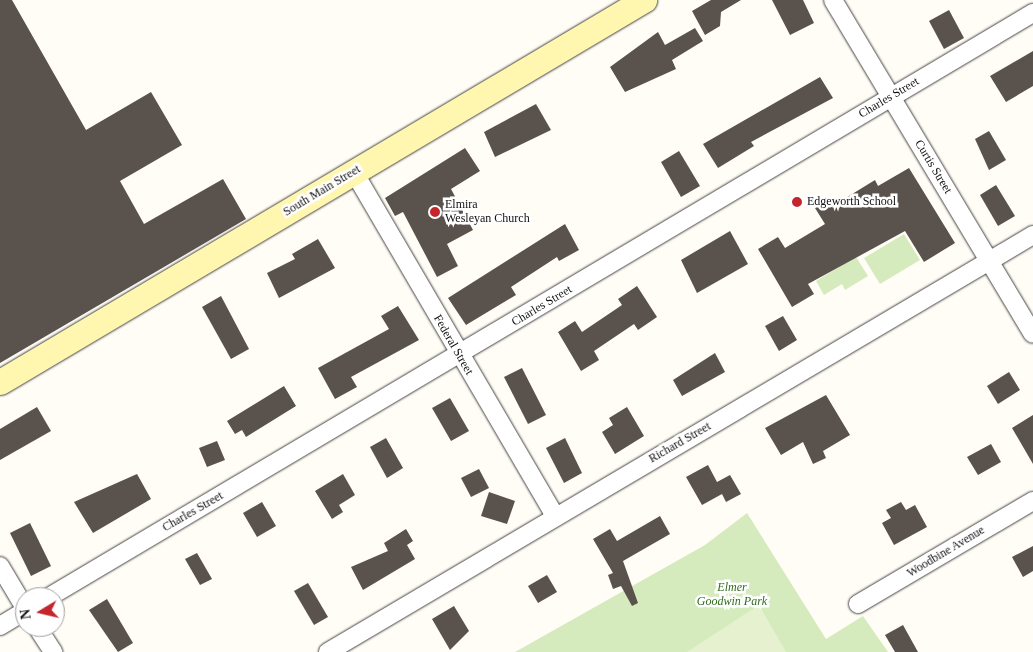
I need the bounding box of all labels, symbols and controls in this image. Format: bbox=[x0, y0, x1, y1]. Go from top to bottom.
street label: Charles Street bbox=[856, 74, 922, 122]
street label: Curtis Street bbox=[911, 137, 955, 197]
street label: South Main Street bbox=[281, 162, 363, 220]
place label: Edgeworth School bbox=[807, 195, 896, 209]
marker: Edgeworth School bbox=[791, 196, 803, 208]
place label: Elmira Wesleyan Church bbox=[445, 198, 530, 226]
marker: Elmira Wesleyan Church bbox=[429, 206, 441, 218]
street label: Charles Street bbox=[509, 282, 575, 330]
street label: Federal Street bbox=[430, 312, 476, 378]
street label: Richard Street bbox=[647, 420, 713, 466]
street label: Charles Street bbox=[160, 489, 226, 535]
street label: Woodbine Avenue bbox=[904, 523, 988, 581]
park label: Elmer Goodwin Park bbox=[697, 581, 767, 609]
north arrow bbox=[15, 587, 65, 637]
text: N bbox=[17, 608, 34, 620]

